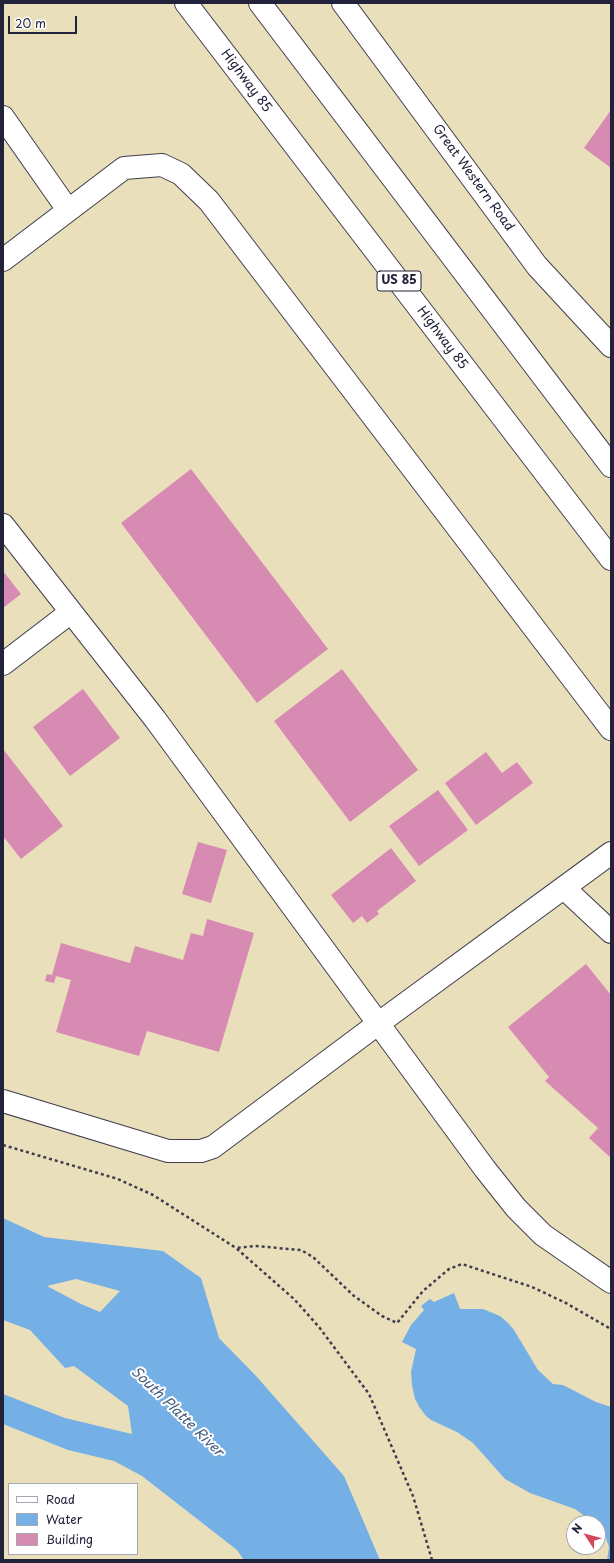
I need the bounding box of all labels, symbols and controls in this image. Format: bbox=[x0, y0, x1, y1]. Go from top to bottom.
scale bar bbox=[10, 8, 79, 34]
text: 20 m bbox=[15, 14, 46, 32]
street label: Highway 85 bbox=[217, 47, 275, 115]
street label: Great Western Road bbox=[429, 122, 517, 234]
road number: US 85 bbox=[377, 271, 421, 291]
street label: Highway 85 bbox=[413, 304, 471, 372]
water label: South Platte River bbox=[127, 1364, 227, 1460]
legend bbox=[8, 1483, 138, 1555]
text: Road bbox=[46, 1490, 75, 1508]
text: Water bbox=[46, 1510, 82, 1528]
north arrow bbox=[566, 1515, 606, 1555]
text: N bbox=[567, 1520, 586, 1537]
text: Building bbox=[46, 1530, 93, 1548]

